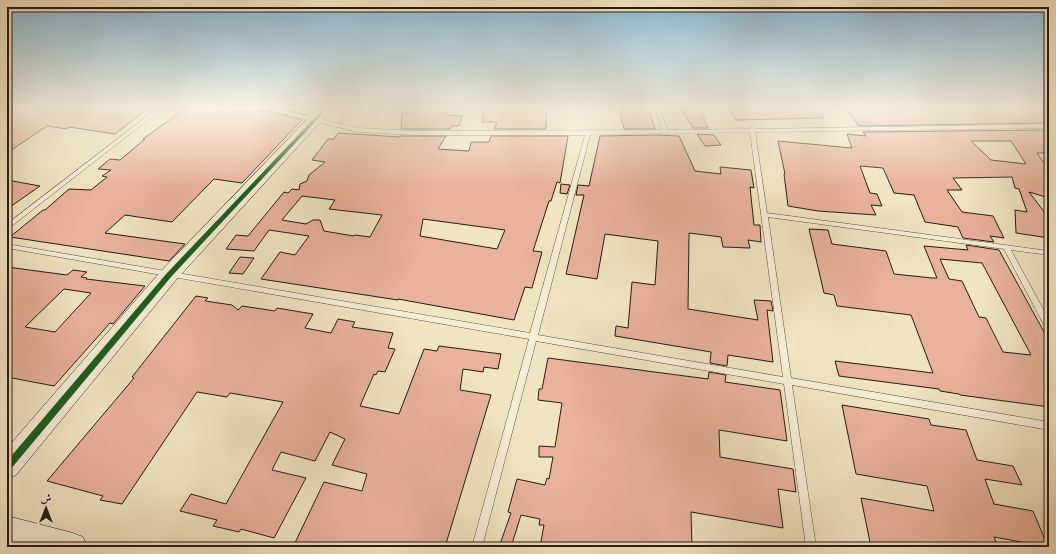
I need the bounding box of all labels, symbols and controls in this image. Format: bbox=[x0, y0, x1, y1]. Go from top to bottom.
north arrow bbox=[26, 488, 66, 528]
text: ش bbox=[41, 492, 52, 507]

